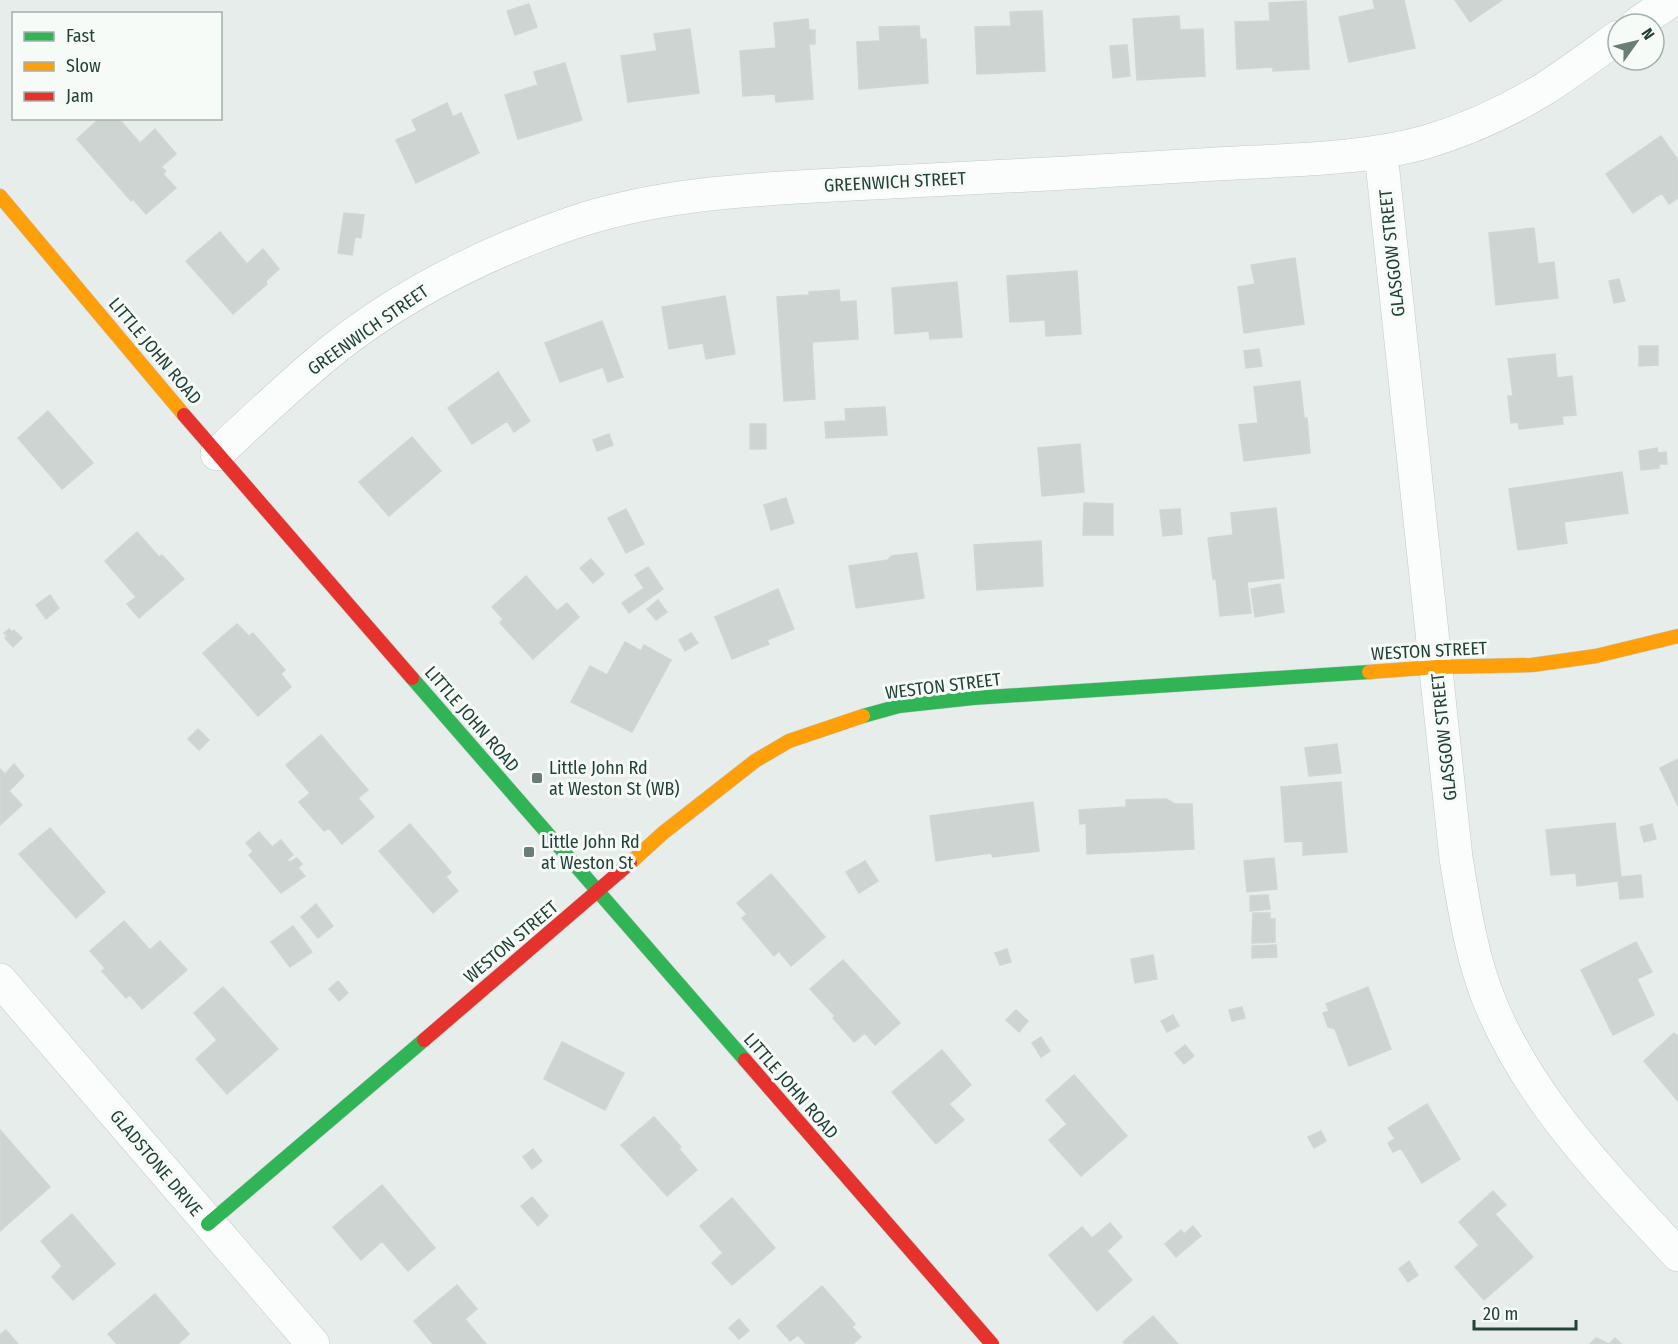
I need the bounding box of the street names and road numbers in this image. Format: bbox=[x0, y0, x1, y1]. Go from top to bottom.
street label: GREENWICH STREET bbox=[823, 167, 967, 197]
street label: GLASGOW STREET bbox=[1374, 188, 1410, 318]
street label: GREENWICH STREET bbox=[303, 280, 433, 380]
street label: LITTLE JOHN ROAD bbox=[104, 293, 206, 409]
street label: WESTON STREET bbox=[1370, 637, 1488, 665]
street label: LITTLE JOHN ROAD bbox=[420, 662, 524, 776]
street label: WESTON STREET bbox=[884, 668, 1003, 704]
street label: GLASGOW STREET bbox=[1426, 672, 1462, 802]
street label: WESTON STREET bbox=[459, 896, 563, 988]
street label: LITTLE JOHN ROAD bbox=[739, 1029, 843, 1143]
street label: GLADSTONE DRIVE bbox=[105, 1105, 207, 1221]

